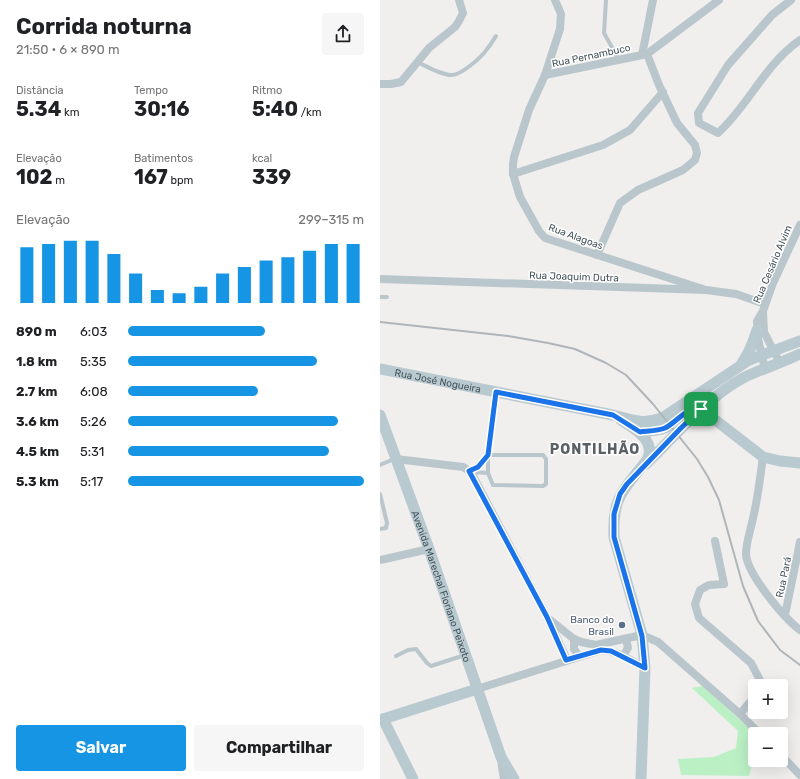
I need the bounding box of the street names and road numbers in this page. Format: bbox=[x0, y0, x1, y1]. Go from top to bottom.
street label: Rua Pernambuco bbox=[551, 42, 632, 70]
street label: Rua Alagoas bbox=[547, 222, 605, 252]
street label: Rua Cesário Alvim bbox=[751, 223, 795, 305]
street label: Rua Joaquim Dutra bbox=[529, 269, 619, 285]
street label: Rua José Nogueira bbox=[393, 367, 482, 396]
street label: Avenida Marechal Floriano Peixoto bbox=[409, 509, 473, 664]
street label: Rua Pará bbox=[774, 556, 794, 599]

